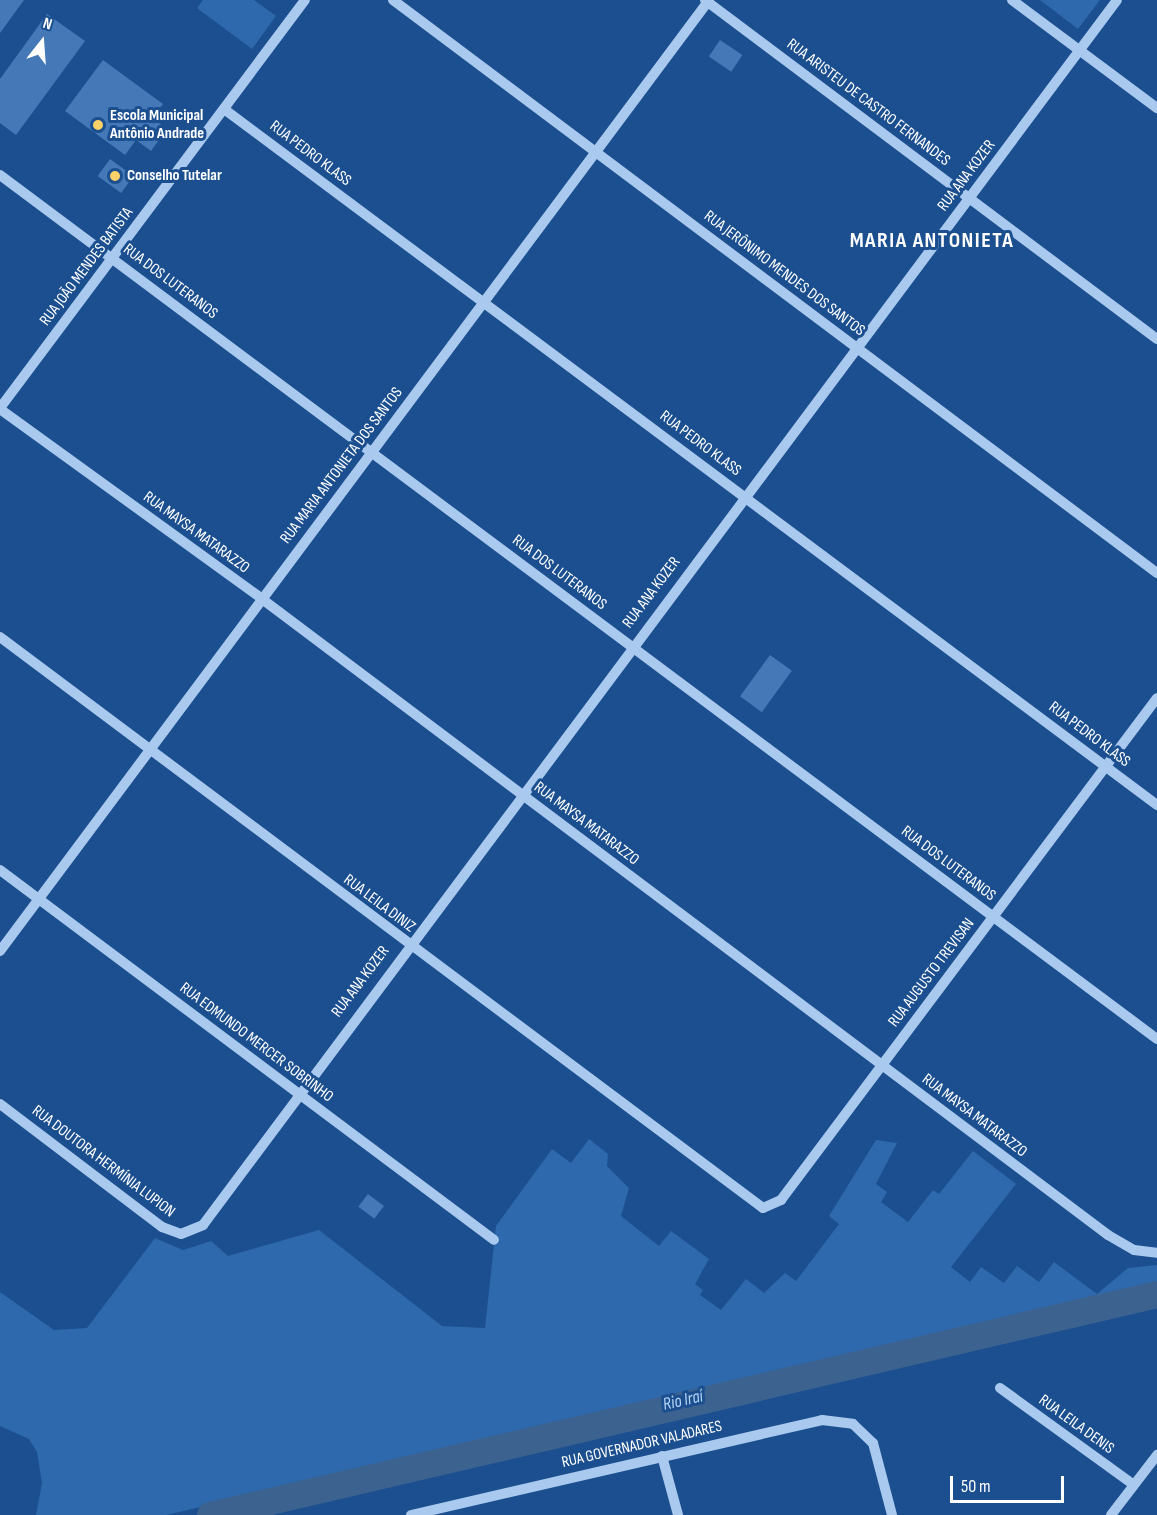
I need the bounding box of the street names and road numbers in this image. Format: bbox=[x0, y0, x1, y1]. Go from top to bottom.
street label: RUA ARISTEU DE CASTRO FERNANDES bbox=[783, 35, 953, 171]
street label: RUA PEDRO KLASS bbox=[266, 117, 354, 191]
street label: RUA ANA KOZER bbox=[934, 137, 1000, 215]
street label: RUA JOÃO MENDES BATISTA bbox=[36, 204, 138, 330]
street label: RUA JERÔNIMO MENDES DOS SANTOS bbox=[700, 207, 868, 341]
street label: RUA DOS LUTERANOS bbox=[119, 240, 221, 324]
street label: RUA MARIA ANTONIETA DOS SANTOS bbox=[277, 384, 407, 548]
street label: RUA PEDRO KLASS bbox=[656, 407, 744, 481]
street label: RUA MAYSA MATARAZZO bbox=[139, 488, 253, 578]
street label: RUA DOS LUTERANOS bbox=[508, 531, 610, 615]
street label: RUA ANA KOZER bbox=[619, 554, 685, 632]
street label: RUA PEDRO KLASS bbox=[1045, 698, 1133, 772]
street label: RUA MAYSA MATARAZZO bbox=[530, 778, 642, 870]
street label: RUA DOS LUTERANOS bbox=[897, 822, 999, 906]
street label: RUA LEILA DINIZ bbox=[339, 871, 419, 937]
street label: RUA AUGUSTO TREVISAN bbox=[885, 915, 979, 1031]
street label: RUA ANA KOZER bbox=[328, 943, 394, 1021]
street label: RUA EDMUNDO MERCER SOBRINHO bbox=[175, 979, 337, 1107]
street label: RUA MAYSA MATARAZZO bbox=[918, 1070, 1030, 1162]
street label: RUA DOUTORA HERMÍNIA LUPION bbox=[28, 1102, 178, 1222]
street label: RUA LEILA DENIS bbox=[1035, 1391, 1117, 1459]
street label: RUA GOVERNADOR VALADARES bbox=[560, 1417, 724, 1473]

